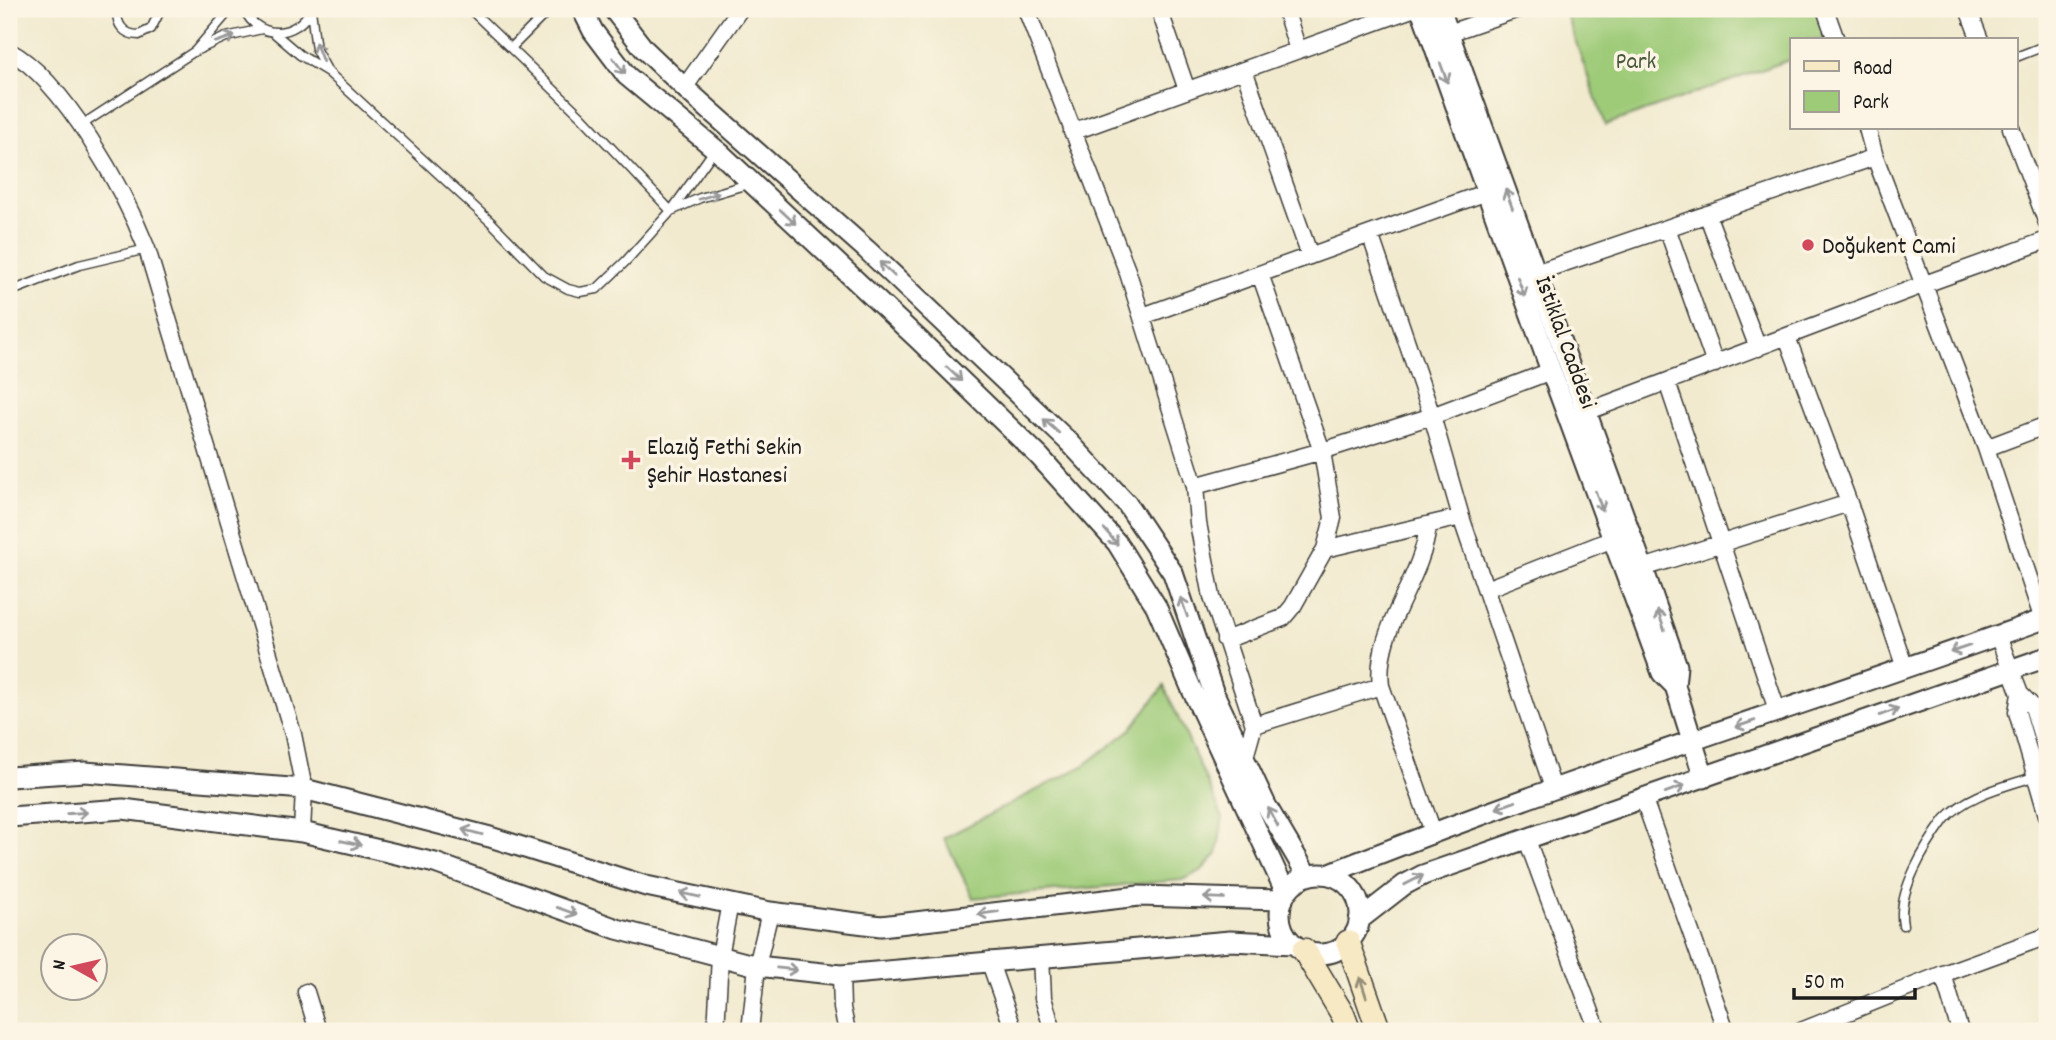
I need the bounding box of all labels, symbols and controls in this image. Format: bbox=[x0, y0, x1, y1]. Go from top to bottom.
one-way arrow bbox=[213, 32, 235, 44]
legend bbox=[1790, 38, 2018, 130]
one-way arrow bbox=[312, 41, 324, 63]
park label: Park bbox=[1616, 46, 1656, 80]
text: Road bbox=[1853, 55, 1892, 85]
one-way arrow bbox=[612, 56, 626, 75]
one-way arrow bbox=[1439, 62, 1451, 84]
text: Park bbox=[1853, 89, 1889, 119]
one-way arrow bbox=[698, 188, 720, 201]
one-way arrow bbox=[1501, 189, 1514, 211]
one-way arrow bbox=[779, 209, 796, 226]
place label: Doğukent Cami bbox=[1822, 231, 1956, 265]
marker: Doğukent Cami bbox=[1800, 237, 1816, 253]
one-way arrow bbox=[878, 261, 895, 278]
street label: İstiklal Caddesi bbox=[1524, 272, 1604, 414]
one-way arrow bbox=[1516, 276, 1528, 298]
one-way arrow bbox=[945, 365, 962, 382]
one-way arrow bbox=[1043, 418, 1060, 435]
place label: Elazığ Fethi Sekin Şehir Hastanesi bbox=[647, 432, 802, 494]
marker: Elazığ Fethi Sekin Şehir Hastanesi bbox=[621, 450, 641, 470]
one-way arrow bbox=[1594, 489, 1606, 511]
one-way arrow bbox=[1103, 528, 1119, 546]
one-way arrow bbox=[1177, 597, 1189, 619]
one-way arrow bbox=[1654, 610, 1666, 632]
one-way arrow bbox=[1949, 644, 1971, 656]
one-way arrow bbox=[1878, 705, 1900, 717]
one-way arrow bbox=[1734, 718, 1756, 731]
one-way arrow bbox=[1664, 781, 1686, 794]
one-way arrow bbox=[1496, 800, 1518, 812]
one-way arrow bbox=[65, 806, 88, 819]
one-way arrow bbox=[1265, 807, 1279, 828]
one-way arrow bbox=[461, 825, 484, 838]
one-way arrow bbox=[339, 838, 361, 851]
one-way arrow bbox=[1403, 873, 1424, 887]
one-way arrow bbox=[679, 888, 702, 902]
one-way arrow bbox=[1203, 891, 1226, 905]
one-way arrow bbox=[556, 906, 578, 918]
one-way arrow bbox=[977, 907, 1000, 920]
north arrow bbox=[38, 932, 108, 1002]
scale bar bbox=[1794, 956, 1914, 1000]
text: N bbox=[47, 959, 75, 972]
one-way arrow bbox=[775, 963, 798, 976]
text: 50 m bbox=[1804, 969, 1844, 999]
one-way arrow bbox=[1356, 976, 1368, 998]

